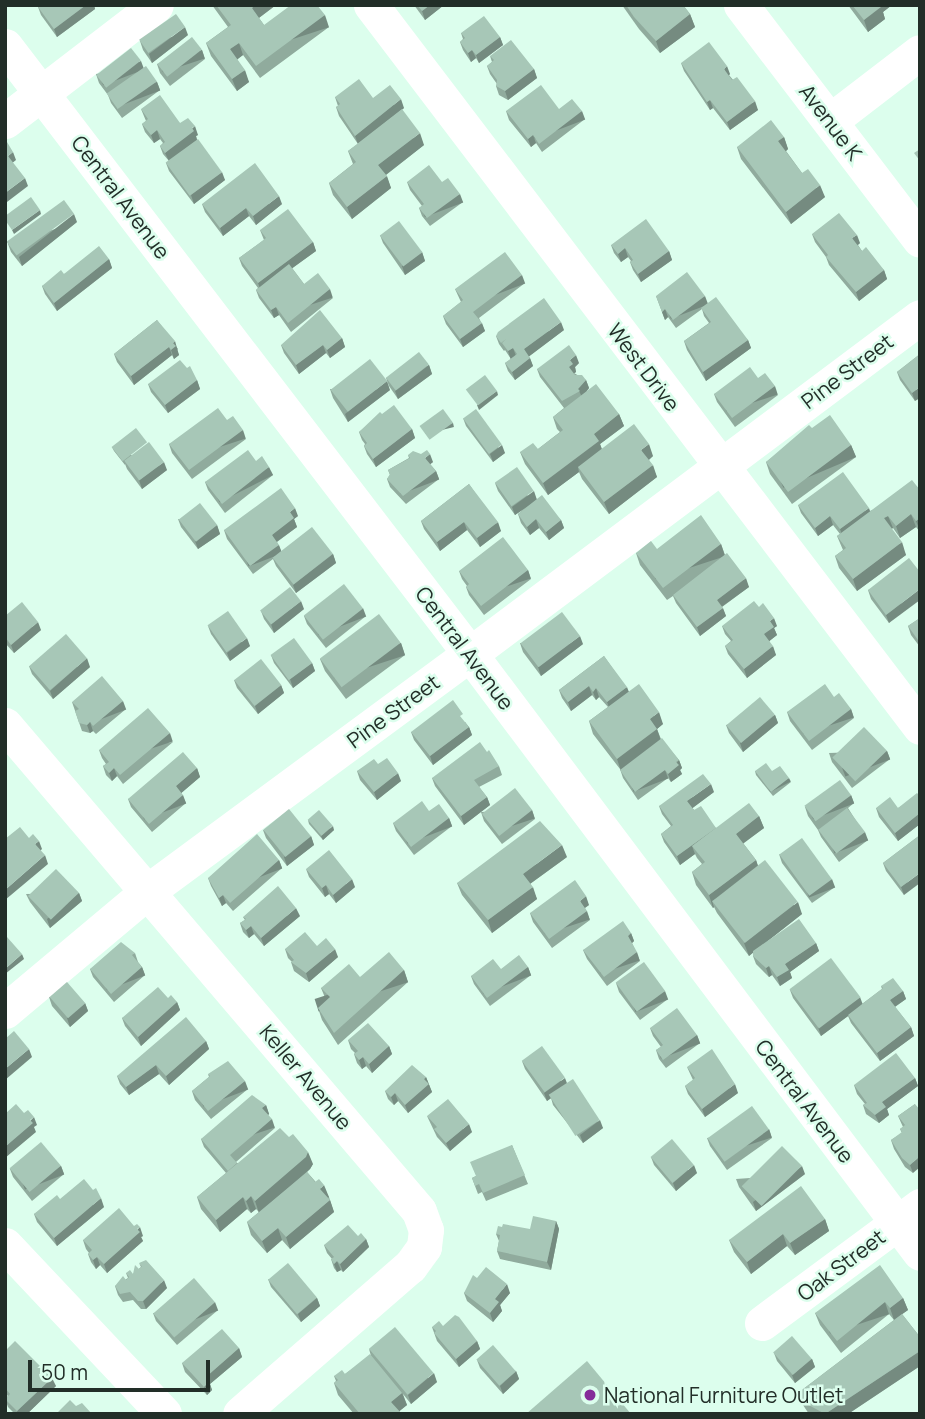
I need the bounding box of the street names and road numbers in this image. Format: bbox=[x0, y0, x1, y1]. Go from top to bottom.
street label: Avenue K bbox=[794, 79, 868, 165]
street label: Central Avenue bbox=[66, 130, 176, 264]
street label: West Drive bbox=[603, 318, 685, 416]
street label: Pine Street bbox=[796, 328, 898, 414]
street label: Central Avenue bbox=[410, 581, 520, 715]
street label: Pine Street bbox=[342, 669, 444, 753]
street label: Keller Avenue bbox=[255, 1019, 357, 1135]
street label: Central Avenue bbox=[750, 1034, 860, 1168]
street label: Oak Street bbox=[792, 1224, 890, 1306]

